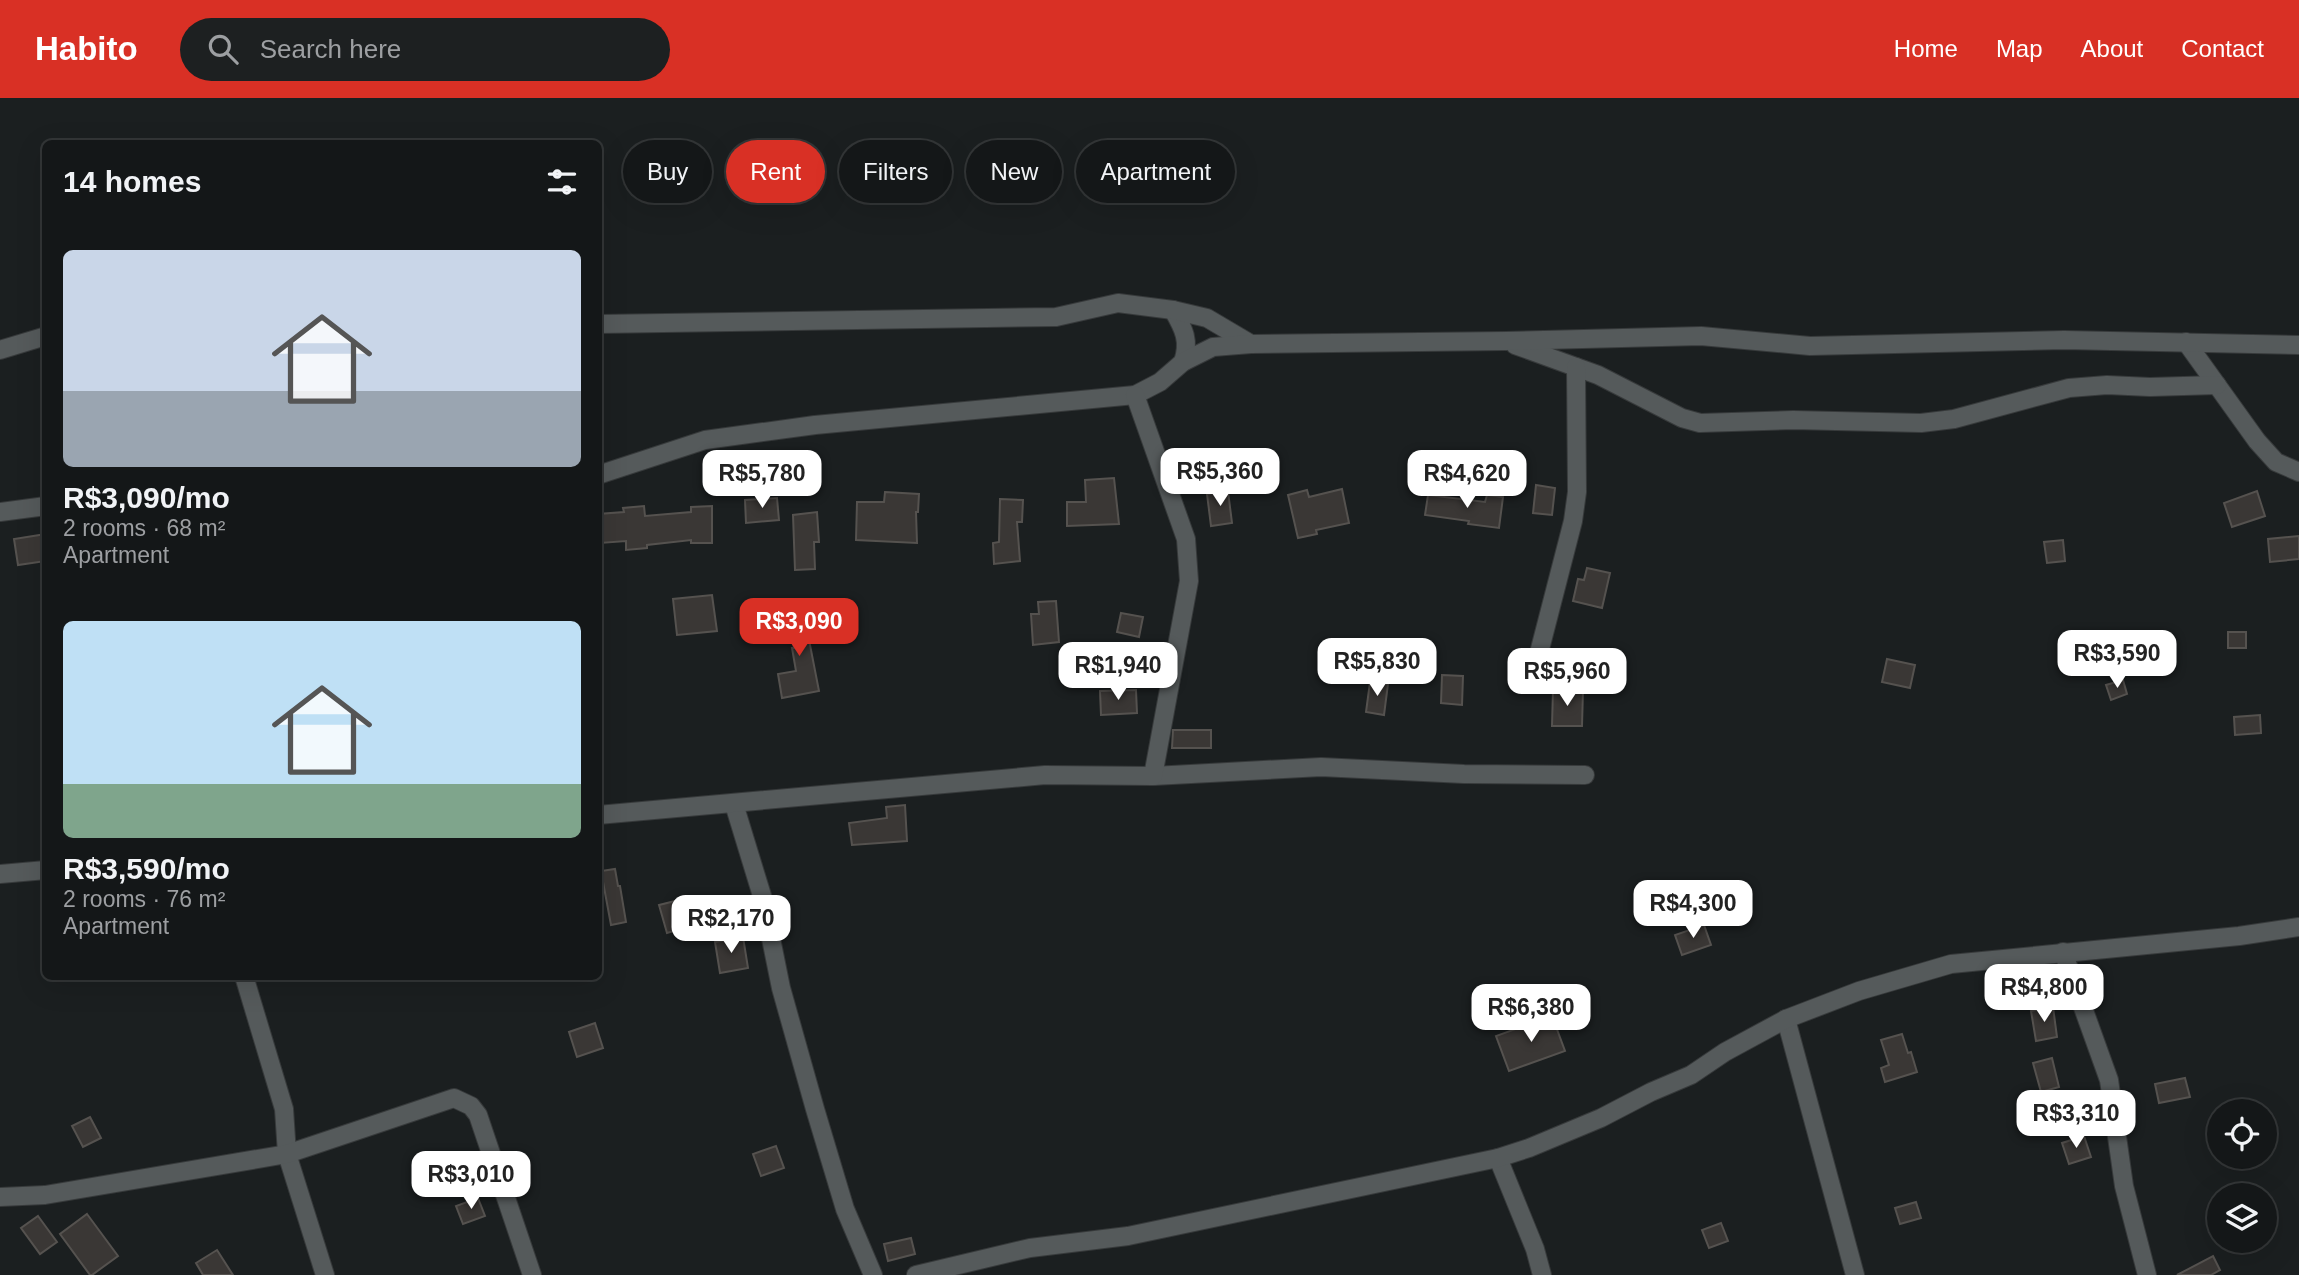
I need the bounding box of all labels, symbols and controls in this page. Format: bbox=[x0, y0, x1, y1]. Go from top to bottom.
search box bbox=[180, 18, 670, 81]
text: Habito bbox=[35, 30, 138, 67]
icon: search bbox=[204, 30, 242, 68]
text: Search here bbox=[260, 34, 401, 64]
text: Home bbox=[1894, 35, 1958, 62]
text: Map bbox=[1996, 35, 2043, 62]
text: About bbox=[2081, 35, 2143, 62]
text: Contact bbox=[2181, 35, 2264, 62]
chip: Buy bbox=[623, 140, 712, 203]
chip: Rent bbox=[726, 140, 825, 203]
chip: Filters bbox=[839, 140, 952, 203]
chip: New bbox=[966, 140, 1062, 203]
chip: Apartment bbox=[1076, 140, 1235, 203]
icon: filters bbox=[543, 163, 581, 201]
text: 14 homes bbox=[63, 165, 201, 198]
icon: home bbox=[259, 296, 385, 422]
pin: R$5,360 bbox=[1155, 448, 1285, 508]
pin: R$5,780 bbox=[697, 450, 827, 510]
pin: R$4,620 bbox=[1402, 450, 1532, 510]
text: R$5,360 bbox=[1177, 458, 1263, 484]
text: R$5,780 bbox=[719, 460, 805, 486]
text: R$4,620 bbox=[1424, 460, 1510, 486]
text: R$3,090/mo bbox=[63, 481, 230, 514]
text: 2 rooms · 68 m² bbox=[63, 515, 225, 541]
text: Apartment bbox=[63, 542, 169, 568]
pin: R$3,090 bbox=[734, 598, 864, 658]
text: R$3,090 bbox=[756, 608, 842, 634]
pin: R$3,590 bbox=[2052, 630, 2182, 690]
pin: R$5,830 bbox=[1312, 638, 1442, 698]
text: R$3,590 bbox=[2074, 640, 2160, 666]
pin: R$1,940 bbox=[1053, 642, 1183, 702]
text: R$5,830 bbox=[1334, 648, 1420, 674]
pin: R$5,960 bbox=[1502, 648, 1632, 708]
text: R$1,940 bbox=[1075, 652, 1161, 678]
text: R$5,960 bbox=[1524, 658, 1610, 684]
icon: home bbox=[259, 667, 385, 793]
text: R$3,590/mo bbox=[63, 852, 230, 885]
pin: R$4,300 bbox=[1628, 880, 1758, 940]
text: 2 rooms · 76 m² bbox=[63, 886, 225, 912]
text: R$4,300 bbox=[1650, 890, 1736, 916]
pin: R$2,170 bbox=[666, 896, 796, 955]
text: R$2,170 bbox=[688, 905, 774, 931]
text: Apartment bbox=[63, 913, 169, 939]
pin: R$4,800 bbox=[1979, 964, 2109, 1024]
text: R$4,800 bbox=[2001, 974, 2087, 1000]
pin: R$6,380 bbox=[1466, 984, 1596, 1044]
text: R$6,380 bbox=[1488, 994, 1574, 1020]
pin: R$3,310 bbox=[2011, 1090, 2141, 1150]
map controls bbox=[2207, 1099, 2277, 1253]
button: locate bbox=[2207, 1099, 2277, 1169]
text: R$3,310 bbox=[2033, 1100, 2119, 1126]
pin: R$3,010 bbox=[406, 1152, 536, 1211]
text: R$3,010 bbox=[428, 1161, 514, 1187]
button: layers bbox=[2207, 1183, 2277, 1253]

